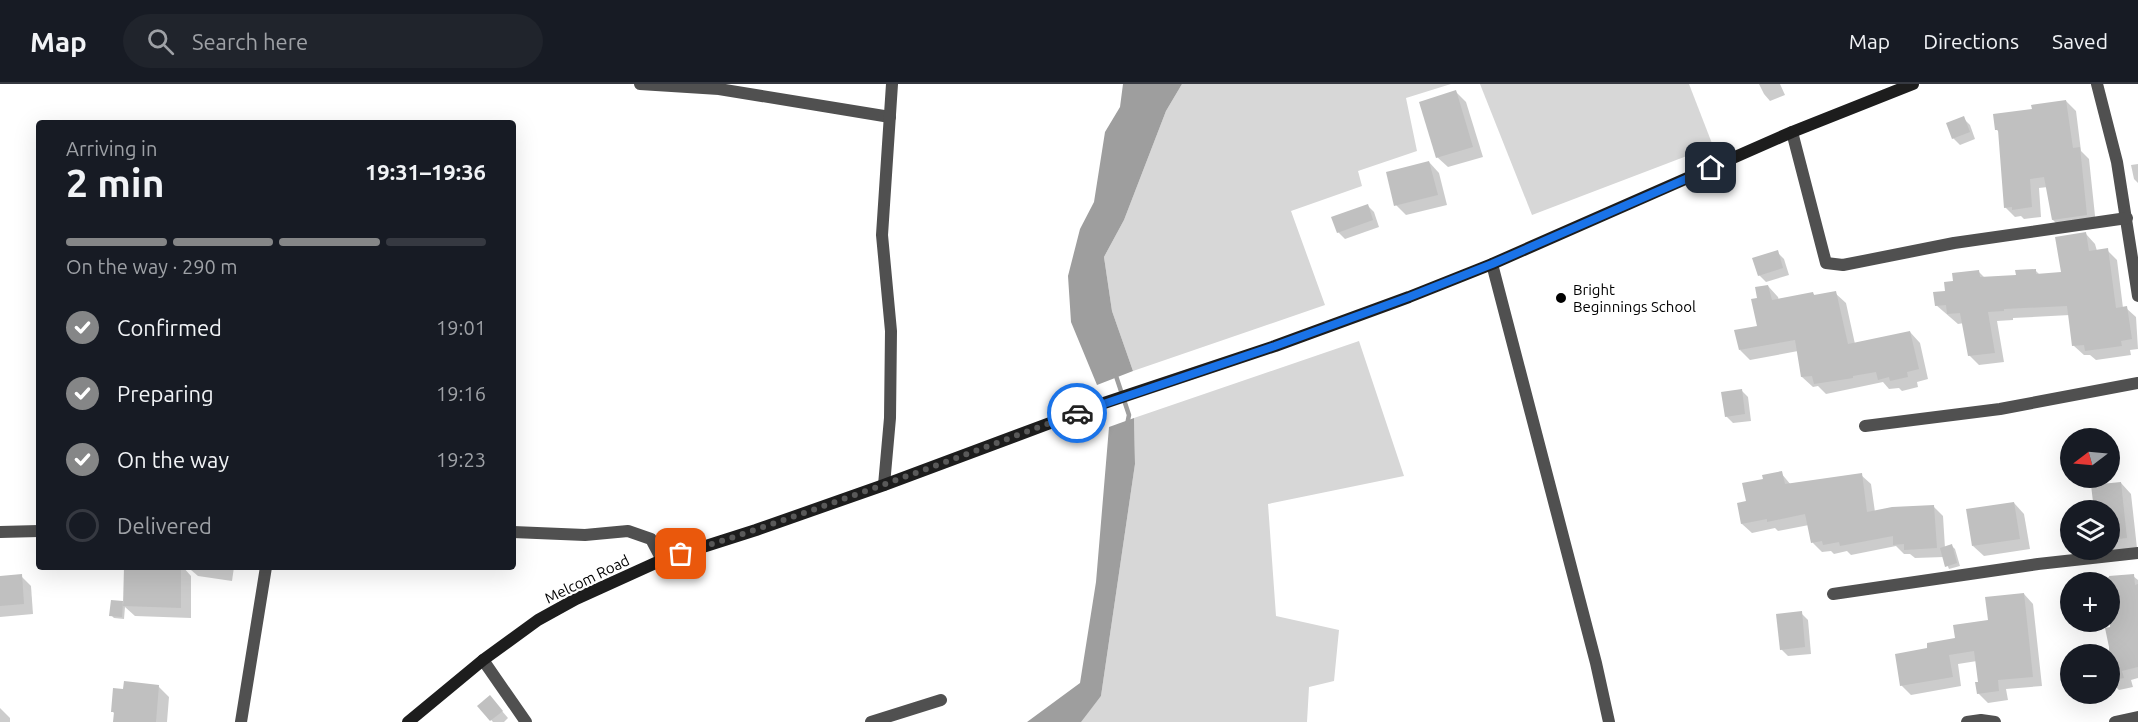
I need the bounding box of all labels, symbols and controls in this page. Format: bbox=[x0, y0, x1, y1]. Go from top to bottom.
search box bbox=[123, 14, 543, 68]
icon: search bbox=[144, 25, 177, 58]
text: Map bbox=[30, 26, 87, 57]
text: Search here bbox=[192, 29, 308, 54]
text: Map bbox=[1849, 29, 1890, 53]
text: Directions bbox=[1923, 29, 2019, 53]
text: Saved bbox=[2052, 29, 2108, 53]
text: Arriving in bbox=[66, 137, 157, 160]
pin bbox=[1685, 142, 1736, 193]
icon: home bbox=[1694, 151, 1727, 184]
text: 19:31–19:36 bbox=[365, 159, 486, 184]
text: 2 min bbox=[66, 161, 165, 204]
text: On the way · 290 m bbox=[66, 255, 238, 278]
place label: Bright Beginnings School bbox=[1573, 281, 1696, 315]
marker: Bright Beginnings School bbox=[1554, 291, 1568, 305]
icon: check bbox=[66, 311, 99, 344]
text: Confirmed bbox=[117, 315, 222, 340]
text: 19:01 bbox=[436, 316, 486, 339]
icon: check bbox=[66, 377, 99, 410]
text: Preparing bbox=[117, 381, 214, 406]
text: 19:16 bbox=[436, 382, 486, 405]
courier bbox=[1047, 383, 1107, 443]
icon: car bbox=[1061, 397, 1094, 430]
north arrow bbox=[2060, 428, 2120, 488]
map controls bbox=[2060, 428, 2120, 704]
icon: check bbox=[66, 443, 99, 476]
text: On the way bbox=[117, 447, 229, 472]
text: 19:23 bbox=[436, 448, 486, 471]
button: layers bbox=[2060, 500, 2120, 560]
text: Delivered bbox=[117, 513, 212, 538]
pin bbox=[655, 528, 706, 579]
icon: bag bbox=[664, 537, 697, 570]
street label: Melcom Road bbox=[542, 551, 632, 607]
button: + bbox=[2060, 572, 2120, 632]
button: − bbox=[2060, 644, 2120, 704]

